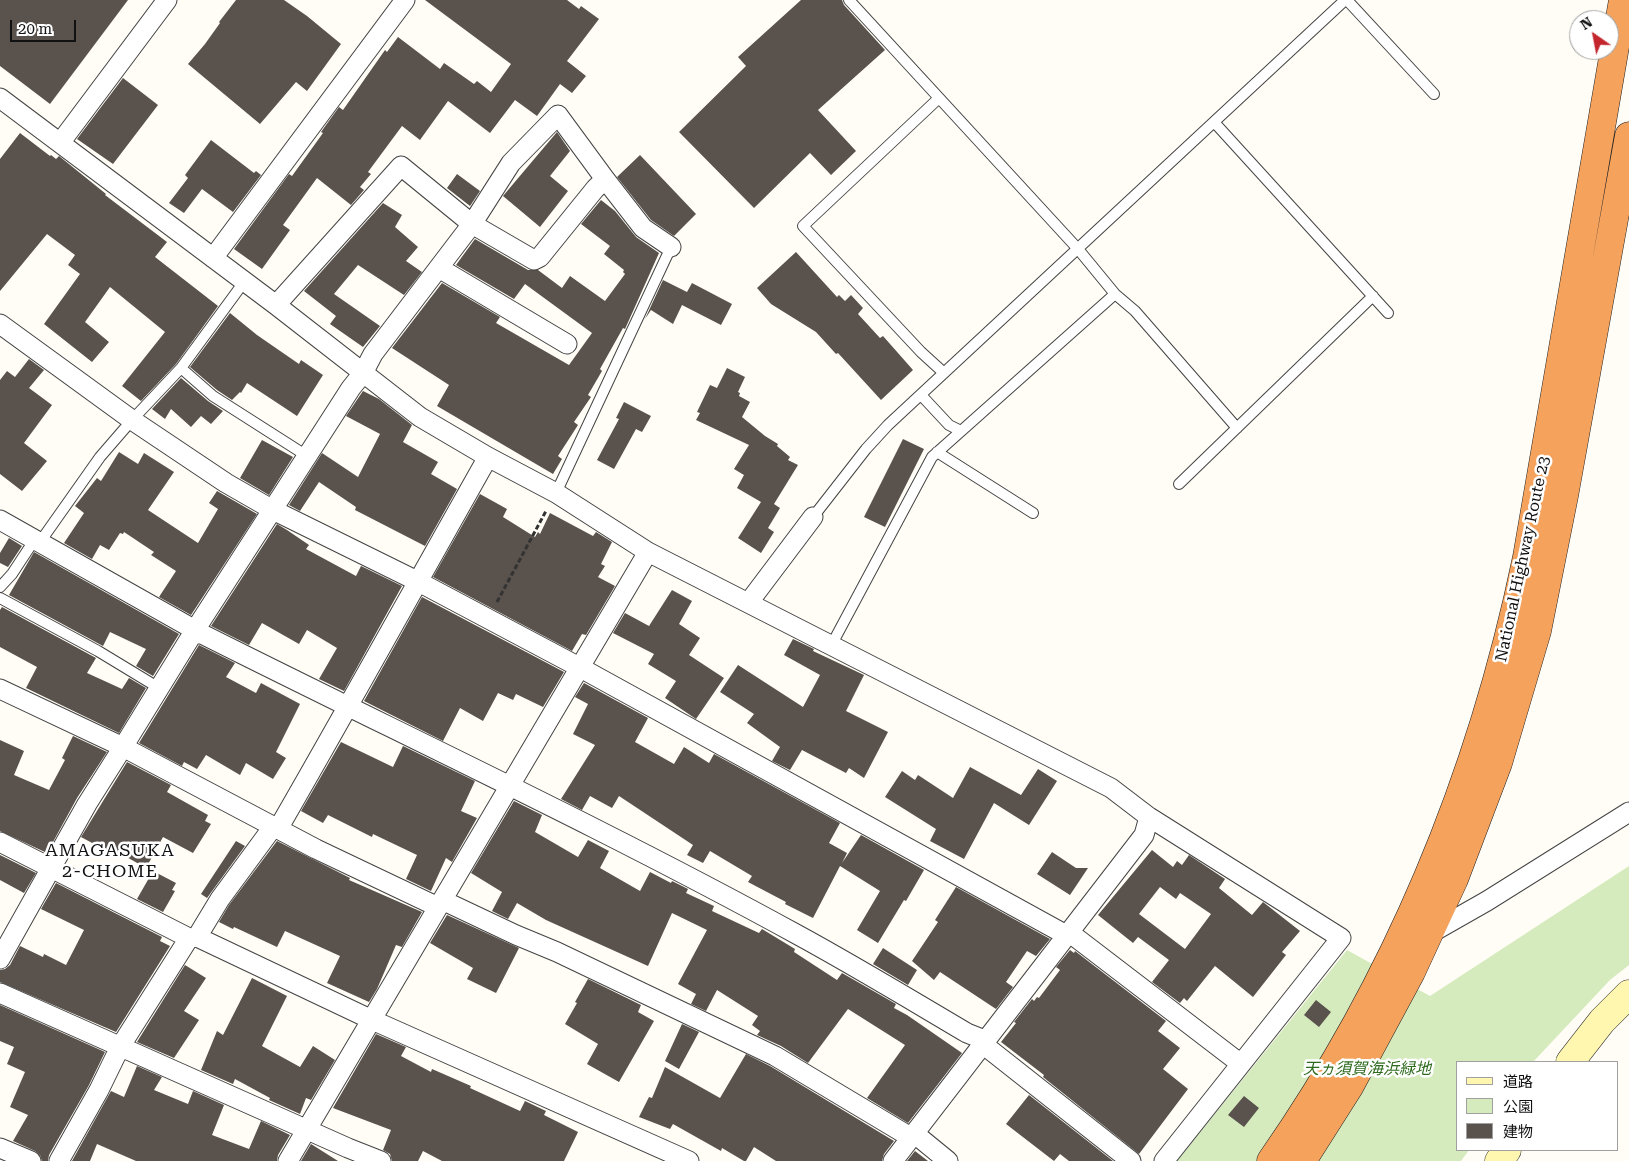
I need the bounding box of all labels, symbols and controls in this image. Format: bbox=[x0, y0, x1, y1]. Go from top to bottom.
scale bar bbox=[12, 10, 79, 42]
north arrow bbox=[1569, 10, 1619, 60]
text: N bbox=[1577, 14, 1595, 33]
text: 20 m bbox=[18, 20, 52, 38]
street label: National Highway Route 23 bbox=[1492, 454, 1554, 664]
district label: AMAGASUKA 2-CHOME bbox=[44, 840, 176, 882]
park label: 天ヵ須賀海浜緑地 bbox=[1303, 1059, 1431, 1079]
legend bbox=[1456, 1061, 1619, 1151]
text: 道路 bbox=[1503, 1073, 1533, 1091]
text: 公園 bbox=[1503, 1098, 1533, 1116]
text: 建物 bbox=[1503, 1123, 1533, 1141]

